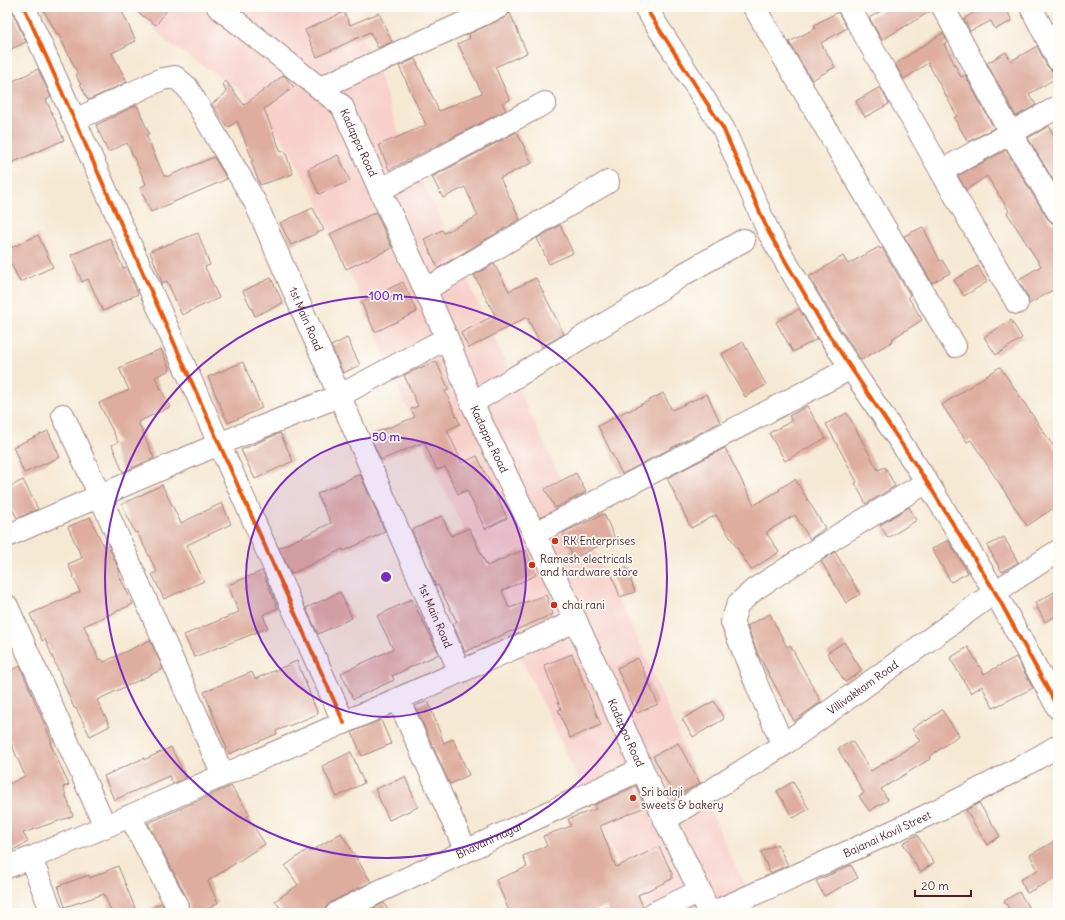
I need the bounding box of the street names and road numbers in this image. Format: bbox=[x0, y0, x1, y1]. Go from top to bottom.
street label: Kadappa Road bbox=[337, 107, 380, 179]
street label: 1st Main Road bbox=[286, 285, 326, 353]
street label: Kadappa Road bbox=[467, 403, 512, 476]
street label: 1st Main Road bbox=[415, 582, 456, 650]
street label: Villivakkam Road bbox=[825, 657, 901, 718]
street label: Kadappa Road bbox=[605, 697, 648, 769]
street label: Bajanai Kovil Street bbox=[841, 807, 933, 860]
street label: Bhavani nagar bbox=[454, 818, 526, 862]

